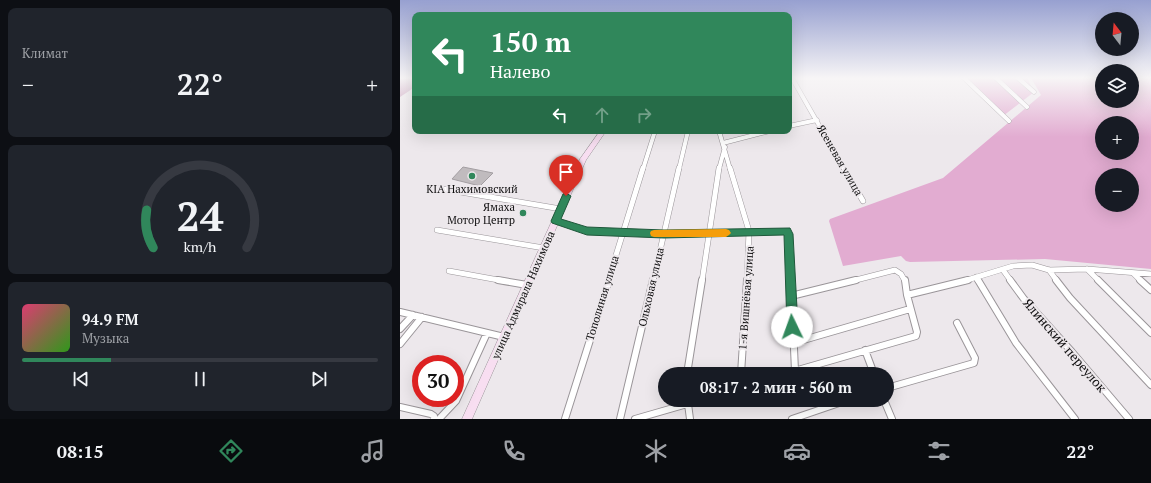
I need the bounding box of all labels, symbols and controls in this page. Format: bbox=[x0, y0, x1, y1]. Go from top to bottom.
north arrow bbox=[1095, 12, 1139, 56]
map controls bbox=[1095, 12, 1139, 212]
text: 150 m bbox=[490, 23, 571, 60]
icon: left bbox=[424, 28, 476, 80]
text: Климат bbox=[22, 44, 68, 62]
text: Налево bbox=[490, 59, 550, 83]
text: 22° bbox=[177, 64, 223, 104]
button: layers bbox=[1095, 64, 1139, 108]
text: − bbox=[22, 70, 34, 99]
text: + bbox=[366, 70, 378, 99]
icon: left bbox=[549, 104, 571, 126]
icon: ahead bbox=[591, 104, 613, 126]
icon: right bbox=[633, 104, 655, 126]
button: + bbox=[1095, 116, 1139, 160]
street label: Ясеневая улица bbox=[814, 122, 866, 198]
pin bbox=[549, 155, 583, 196]
icon: arrive bbox=[555, 161, 577, 183]
button: − bbox=[1095, 168, 1139, 212]
marker: KIA Нахимовский bbox=[467, 171, 477, 181]
place label: KIA Нахимовский bbox=[426, 182, 518, 196]
text: 24 bbox=[176, 187, 224, 242]
place label: Ямаха Мотор Центр bbox=[447, 200, 515, 227]
marker: Ямаха Мотор Центр bbox=[518, 208, 528, 218]
street label: улица Адмирала Нахимова bbox=[488, 228, 558, 362]
text: km/h bbox=[184, 236, 217, 255]
street label: 1-я Вишнёвая улица bbox=[735, 245, 757, 350]
street label: Ольховая улица bbox=[635, 246, 667, 328]
street label: Тополиная улица bbox=[582, 253, 622, 342]
street label: Ялинский переулок bbox=[1019, 294, 1111, 397]
position arrow bbox=[771, 306, 813, 348]
text: 94.9 FM bbox=[82, 309, 139, 329]
text: Музыка bbox=[82, 329, 129, 347]
speed limit sign: 30 bbox=[412, 355, 464, 407]
icon: previous bbox=[70, 368, 92, 390]
icon: pause bbox=[189, 368, 211, 390]
icon: next bbox=[308, 368, 330, 390]
text: 08:17 · 2 мин · 560 m bbox=[700, 377, 852, 397]
icon: directions bbox=[217, 437, 245, 465]
icon: music bbox=[359, 437, 387, 465]
icon: phone bbox=[500, 437, 528, 465]
icon: climate bbox=[642, 437, 670, 465]
icon: car bbox=[783, 437, 811, 465]
icon: filters bbox=[925, 437, 953, 465]
text: 08:15 bbox=[57, 439, 104, 463]
text: 22° bbox=[1066, 439, 1094, 463]

